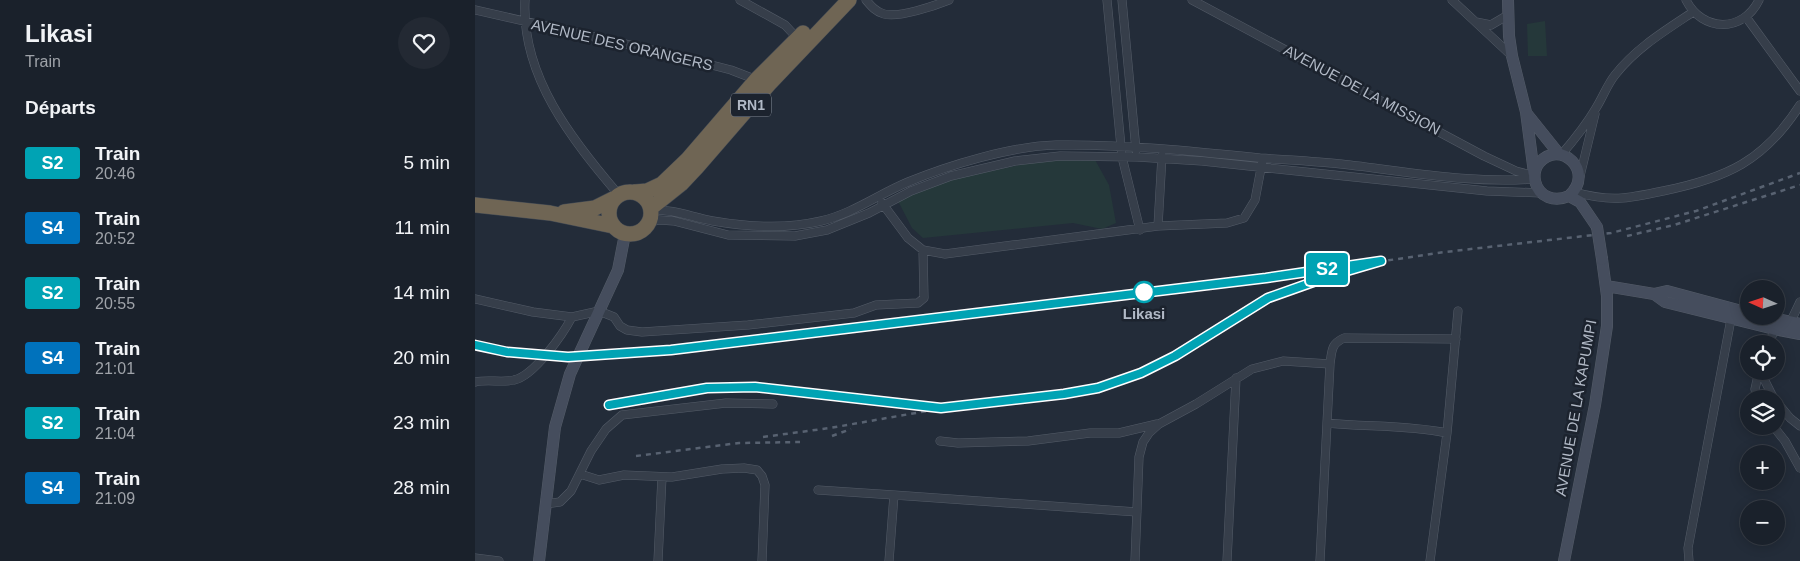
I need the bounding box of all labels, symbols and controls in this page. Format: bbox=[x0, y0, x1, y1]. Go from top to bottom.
street label: AVENUE DES ORANGERS bbox=[530, 15, 714, 74]
button: heart bbox=[398, 17, 450, 69]
text: Likasi bbox=[25, 20, 93, 47]
street label: AVENUE DE LA MISSION bbox=[1281, 41, 1443, 138]
text: Train bbox=[25, 53, 61, 70]
road number: RN1 bbox=[731, 94, 771, 116]
text: Départs bbox=[25, 97, 96, 118]
text: Train bbox=[95, 143, 140, 164]
text: 5 min bbox=[404, 152, 450, 173]
text: S2 bbox=[41, 153, 64, 173]
text: 20:46 bbox=[95, 165, 135, 182]
text: Train bbox=[95, 208, 140, 229]
text: 11 min bbox=[394, 217, 450, 238]
text: S4 bbox=[41, 218, 64, 238]
text: 20:52 bbox=[95, 230, 135, 247]
line badge: S2 bbox=[1305, 253, 1349, 285]
text: S2 bbox=[1316, 259, 1338, 279]
text: Train bbox=[95, 273, 140, 294]
north arrow bbox=[1740, 280, 1785, 325]
map controls bbox=[1740, 280, 1785, 545]
marker: Likasi bbox=[1133, 281, 1155, 303]
text: 14 min bbox=[393, 282, 450, 303]
text: S2 bbox=[41, 283, 64, 303]
text: 20:55 bbox=[95, 295, 135, 312]
place label: Likasi bbox=[1123, 305, 1165, 322]
street label: AVENUE DE LA KAPUMPI bbox=[1552, 318, 1599, 498]
button: locate bbox=[1740, 335, 1785, 380]
text: Train bbox=[95, 338, 140, 359]
text: 20 min bbox=[393, 347, 450, 368]
text: S4 bbox=[41, 348, 64, 368]
text: 21:01 bbox=[95, 360, 135, 377]
button: layers bbox=[1740, 390, 1785, 435]
text: Train bbox=[95, 403, 140, 424]
text: 23 min bbox=[393, 412, 450, 433]
text: S2 bbox=[41, 413, 64, 433]
text: 21:04 bbox=[95, 425, 135, 442]
button: + bbox=[1740, 445, 1785, 490]
text: Train bbox=[95, 468, 140, 489]
text: 28 min bbox=[393, 477, 450, 498]
text: S4 bbox=[41, 478, 64, 498]
text: 21:09 bbox=[95, 490, 135, 507]
button: − bbox=[1740, 500, 1785, 545]

